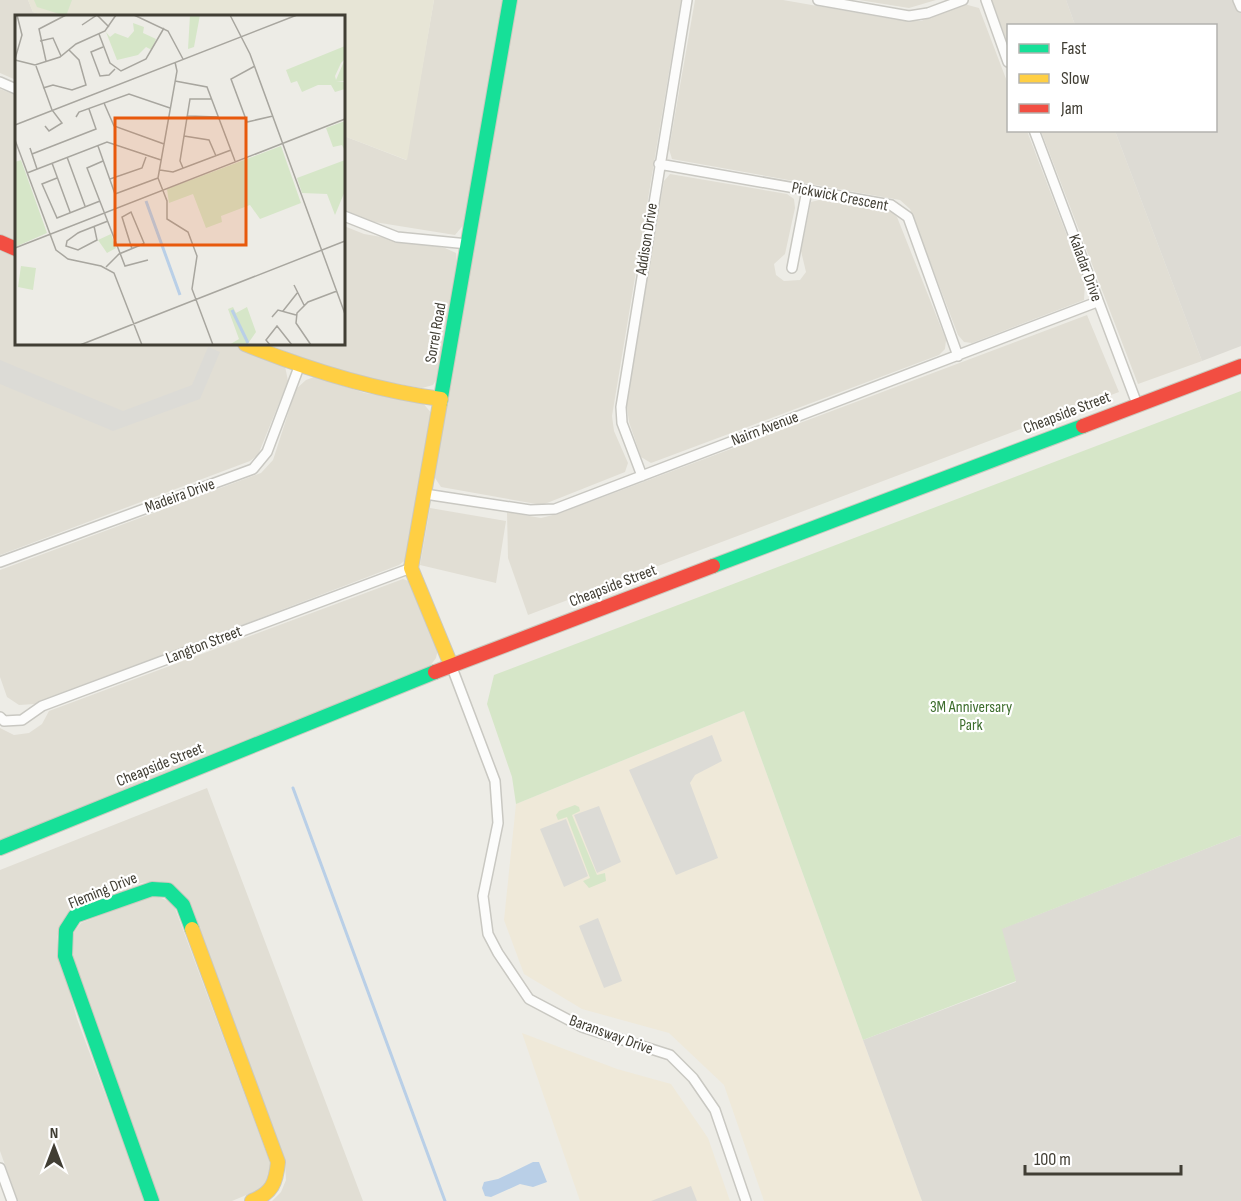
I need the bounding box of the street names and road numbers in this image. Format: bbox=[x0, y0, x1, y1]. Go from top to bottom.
street label: Pickwick Crescent bbox=[790, 178, 890, 216]
street label: Addison Drive bbox=[632, 202, 662, 277]
street label: Kaladar Drive bbox=[1064, 232, 1106, 304]
street label: Sorrel Road bbox=[421, 301, 451, 365]
street label: Cheapside Street bbox=[1021, 388, 1113, 438]
street label: Nairn Avenue bbox=[729, 408, 801, 450]
street label: Madeira Drive bbox=[143, 475, 217, 517]
street label: Cheapside Street bbox=[567, 561, 659, 611]
street label: Langton Street bbox=[163, 622, 245, 668]
street label: Cheapside Street bbox=[114, 739, 206, 791]
street label: Fleming Drive bbox=[66, 869, 140, 913]
street label: Baransway Drive bbox=[566, 1011, 656, 1059]

